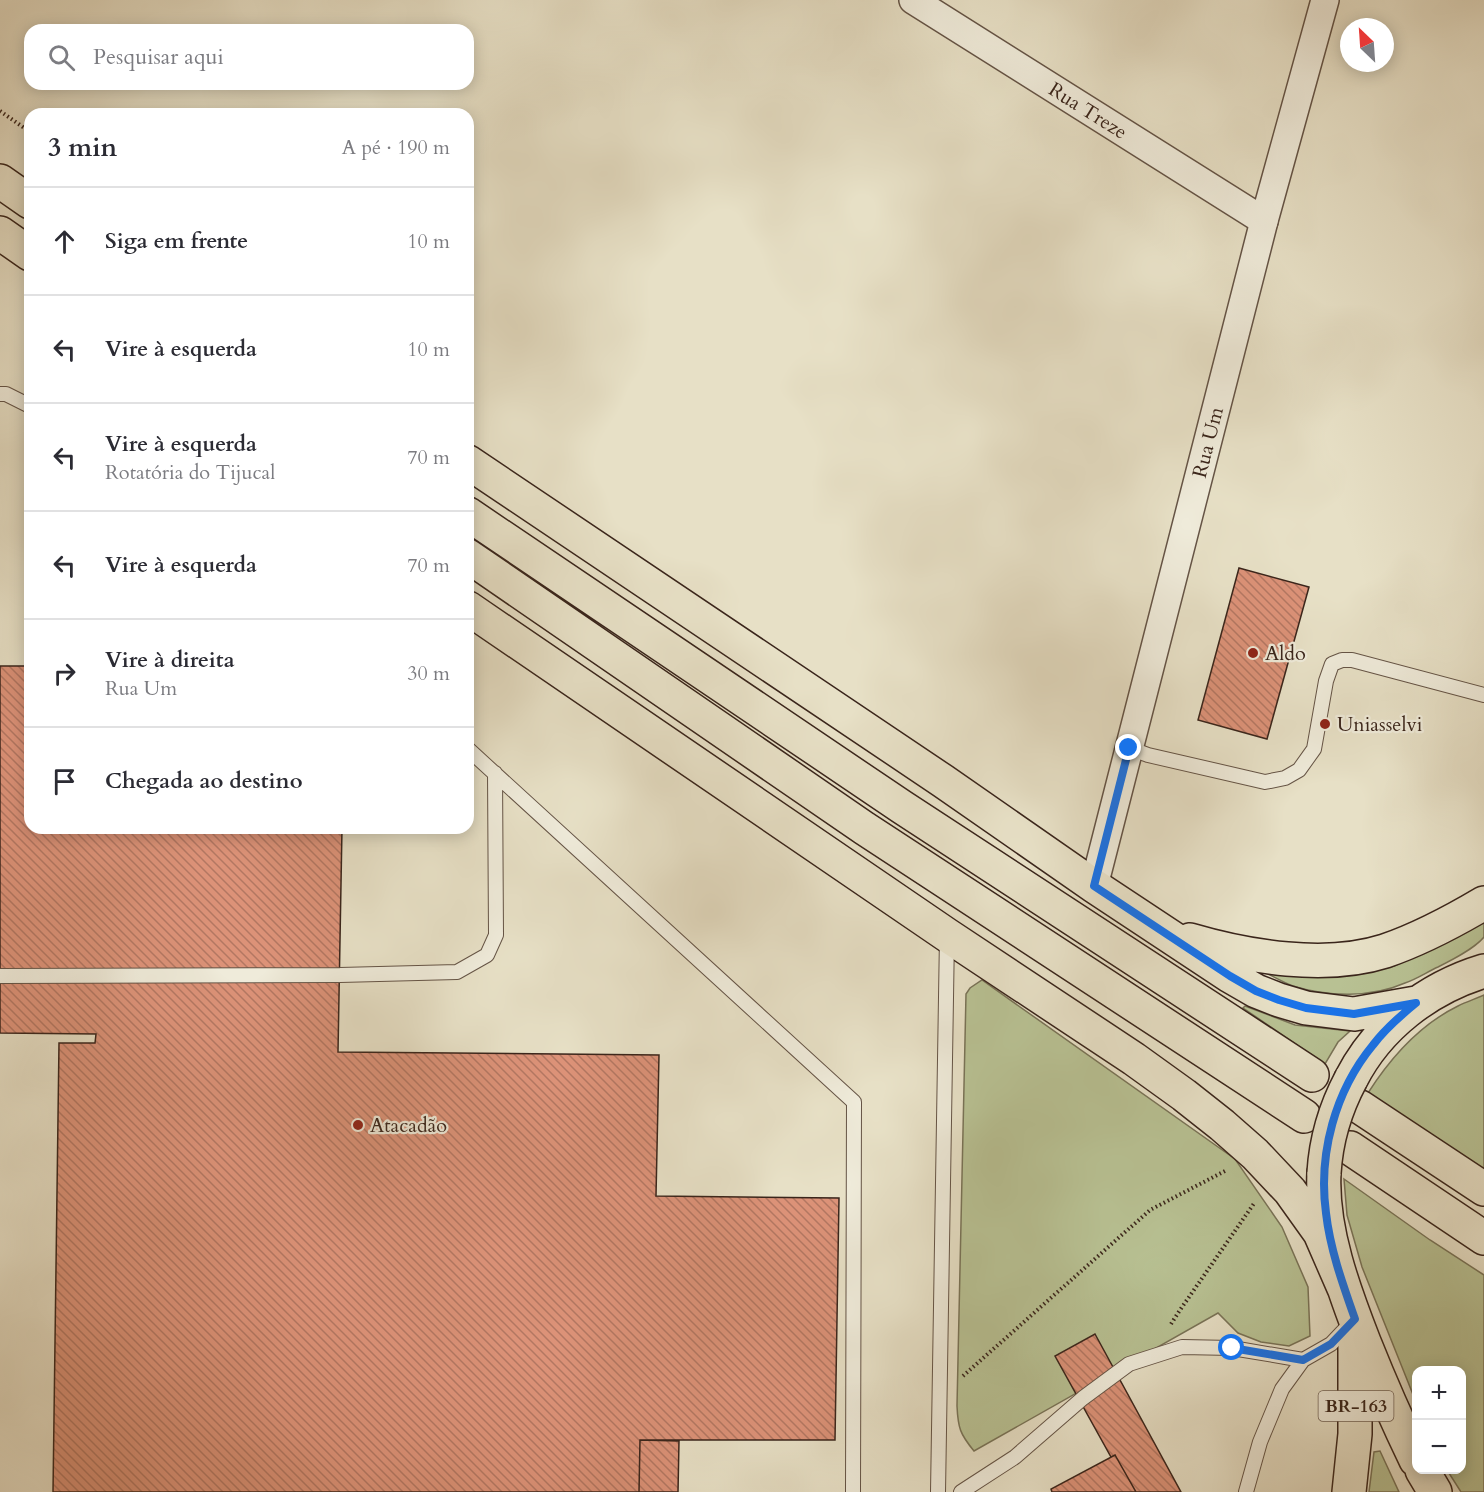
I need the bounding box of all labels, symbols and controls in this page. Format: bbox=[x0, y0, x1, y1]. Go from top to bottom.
north arrow bbox=[1340, 18, 1394, 72]
search box bbox=[24, 24, 474, 90]
icon: search bbox=[45, 41, 78, 74]
text: Pesquisar aqui bbox=[93, 42, 224, 72]
street label: Rua Treze bbox=[1043, 76, 1132, 146]
text: 3 min bbox=[48, 130, 117, 165]
text: A pé · 190 m bbox=[342, 134, 450, 161]
icon: ahead bbox=[48, 225, 81, 258]
text: Siga em frente bbox=[105, 226, 248, 256]
text: 10 m bbox=[407, 228, 450, 255]
icon: left bbox=[48, 333, 81, 366]
text: Vire à esquerda bbox=[105, 334, 257, 364]
text: 10 m bbox=[407, 336, 450, 363]
street label: Rua Um bbox=[1186, 404, 1230, 481]
text: Vire à esquerda bbox=[105, 429, 257, 459]
icon: left bbox=[48, 441, 81, 474]
text: 70 m bbox=[407, 444, 450, 471]
text: Rotatória do Tijucal bbox=[105, 459, 275, 486]
icon: left bbox=[48, 549, 81, 582]
text: Vire à esquerda bbox=[105, 550, 257, 580]
text: 70 m bbox=[407, 552, 450, 579]
place label: Aldo bbox=[1265, 640, 1306, 667]
text: Vire à direita bbox=[105, 645, 235, 675]
marker: Aldo bbox=[1246, 646, 1260, 660]
icon: right bbox=[48, 657, 81, 690]
text: 30 m bbox=[407, 660, 450, 687]
text: Rua Um bbox=[105, 675, 177, 702]
place label: Uniasselvi bbox=[1337, 711, 1423, 738]
marker: Uniasselvi bbox=[1318, 717, 1332, 731]
route end bbox=[1115, 734, 1141, 760]
icon: arrive bbox=[48, 765, 81, 798]
text: Chegada ao destino bbox=[105, 766, 303, 796]
place label: Atacadão bbox=[370, 1112, 447, 1139]
marker: Atacadão bbox=[351, 1118, 365, 1132]
route start bbox=[1218, 1334, 1244, 1360]
map controls bbox=[1412, 1366, 1466, 1474]
button: + bbox=[1412, 1366, 1466, 1420]
road number: BR-163 bbox=[1318, 1391, 1394, 1421]
button: − bbox=[1412, 1420, 1466, 1474]

